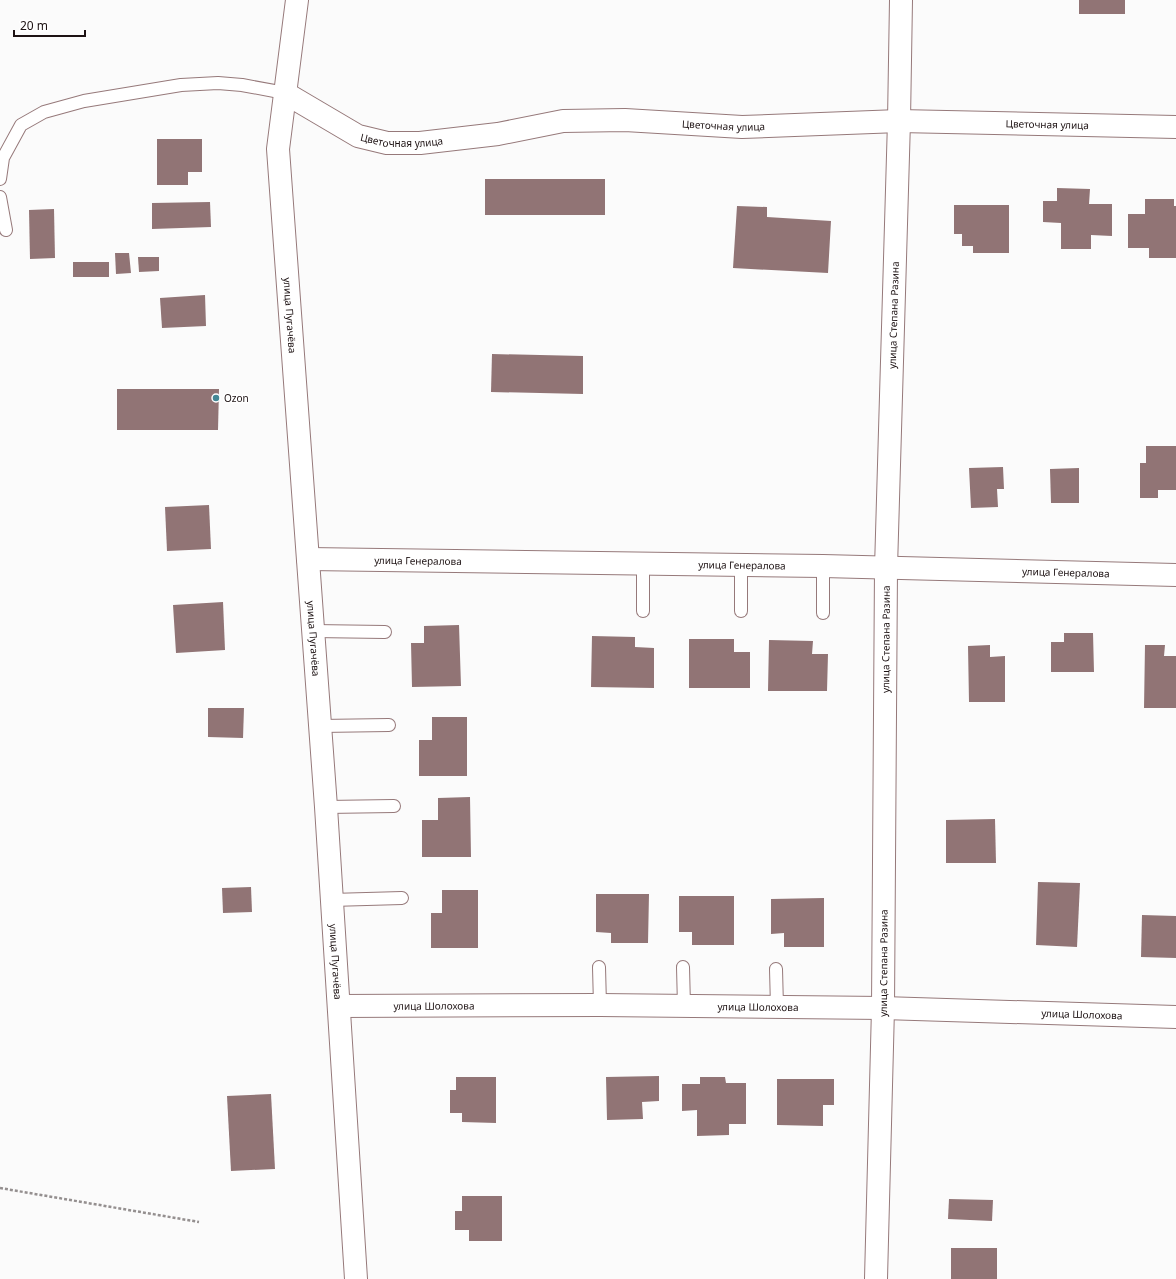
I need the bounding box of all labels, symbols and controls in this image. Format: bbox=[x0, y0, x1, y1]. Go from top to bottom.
scale bar bbox=[14, 12, 85, 38]
text: 20 m bbox=[20, 17, 48, 34]
street label: Цветочная улица bbox=[681, 116, 765, 134]
street label: Цветочная улица bbox=[1006, 116, 1089, 132]
street label: Цветочная улица bbox=[359, 130, 444, 150]
street label: улица Степана Разина bbox=[885, 261, 902, 369]
street label: улица Пугачёва bbox=[280, 277, 300, 354]
place label: Ozon bbox=[224, 391, 249, 405]
marker: Ozon bbox=[211, 393, 221, 403]
street label: улица Генералова bbox=[374, 553, 462, 568]
street label: улица Генералова bbox=[698, 557, 786, 572]
street label: улица Генералова bbox=[1022, 564, 1110, 580]
street label: улица Степана Разина bbox=[878, 585, 893, 693]
street label: улица Пугачёва bbox=[304, 600, 323, 677]
street label: улица Степана Разина bbox=[876, 909, 891, 1017]
street label: улица Пугачёва bbox=[326, 923, 345, 1000]
street label: улица Шолохова bbox=[393, 998, 475, 1013]
street label: улица Шолохова bbox=[717, 999, 799, 1014]
street label: улица Шолохова bbox=[1041, 1006, 1123, 1022]

